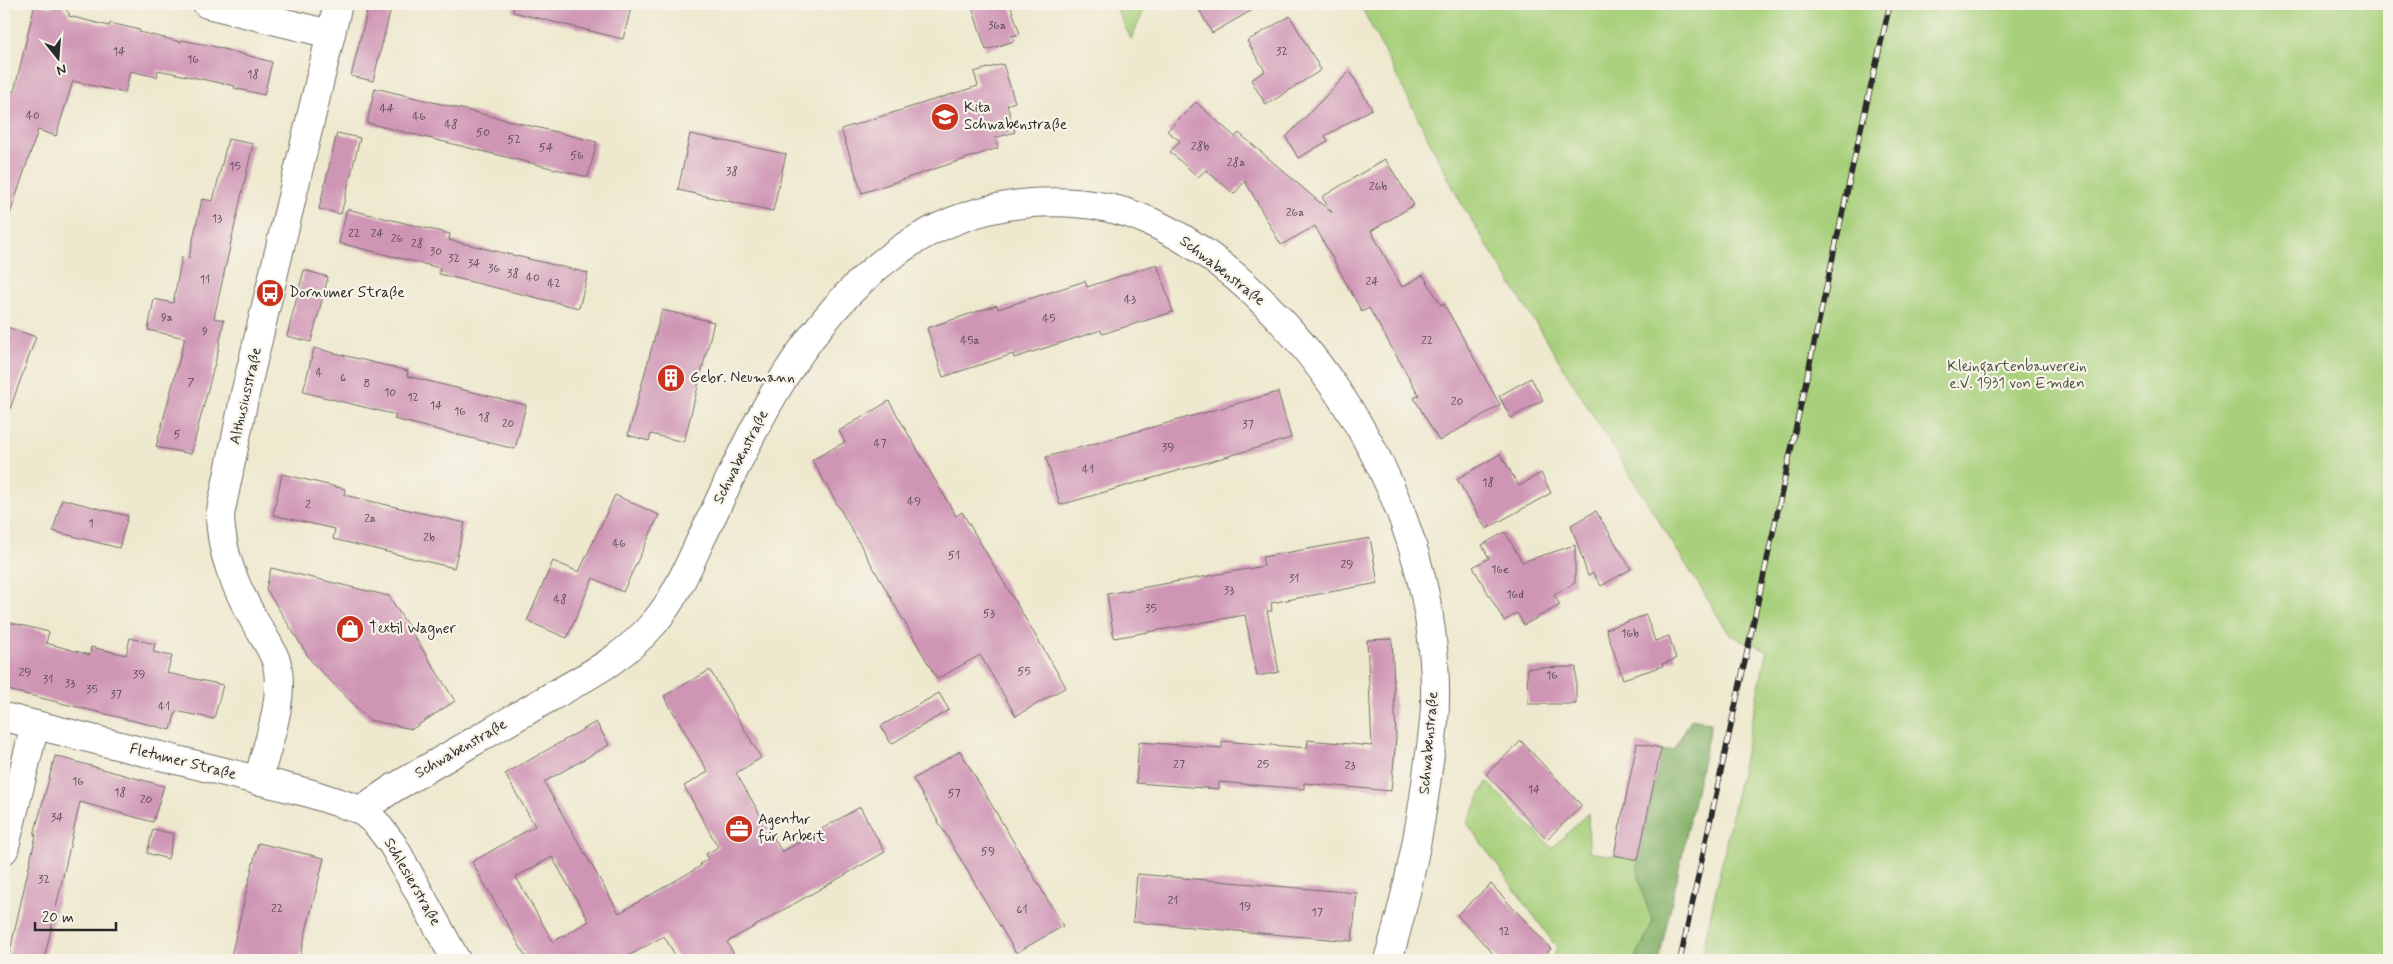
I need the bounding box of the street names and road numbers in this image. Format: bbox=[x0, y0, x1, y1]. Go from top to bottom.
street label: Schwabenstraße bbox=[1175, 231, 1269, 311]
street label: Althusiusstraße bbox=[225, 346, 267, 446]
street label: Schwabenstraße bbox=[709, 406, 773, 508]
street label: Schwabenstraße bbox=[1415, 691, 1443, 795]
street label: Schwabenstraße bbox=[411, 715, 511, 783]
street label: Fletumer Straße bbox=[128, 739, 238, 785]
street label: Schlesierstraße bbox=[379, 834, 445, 930]

